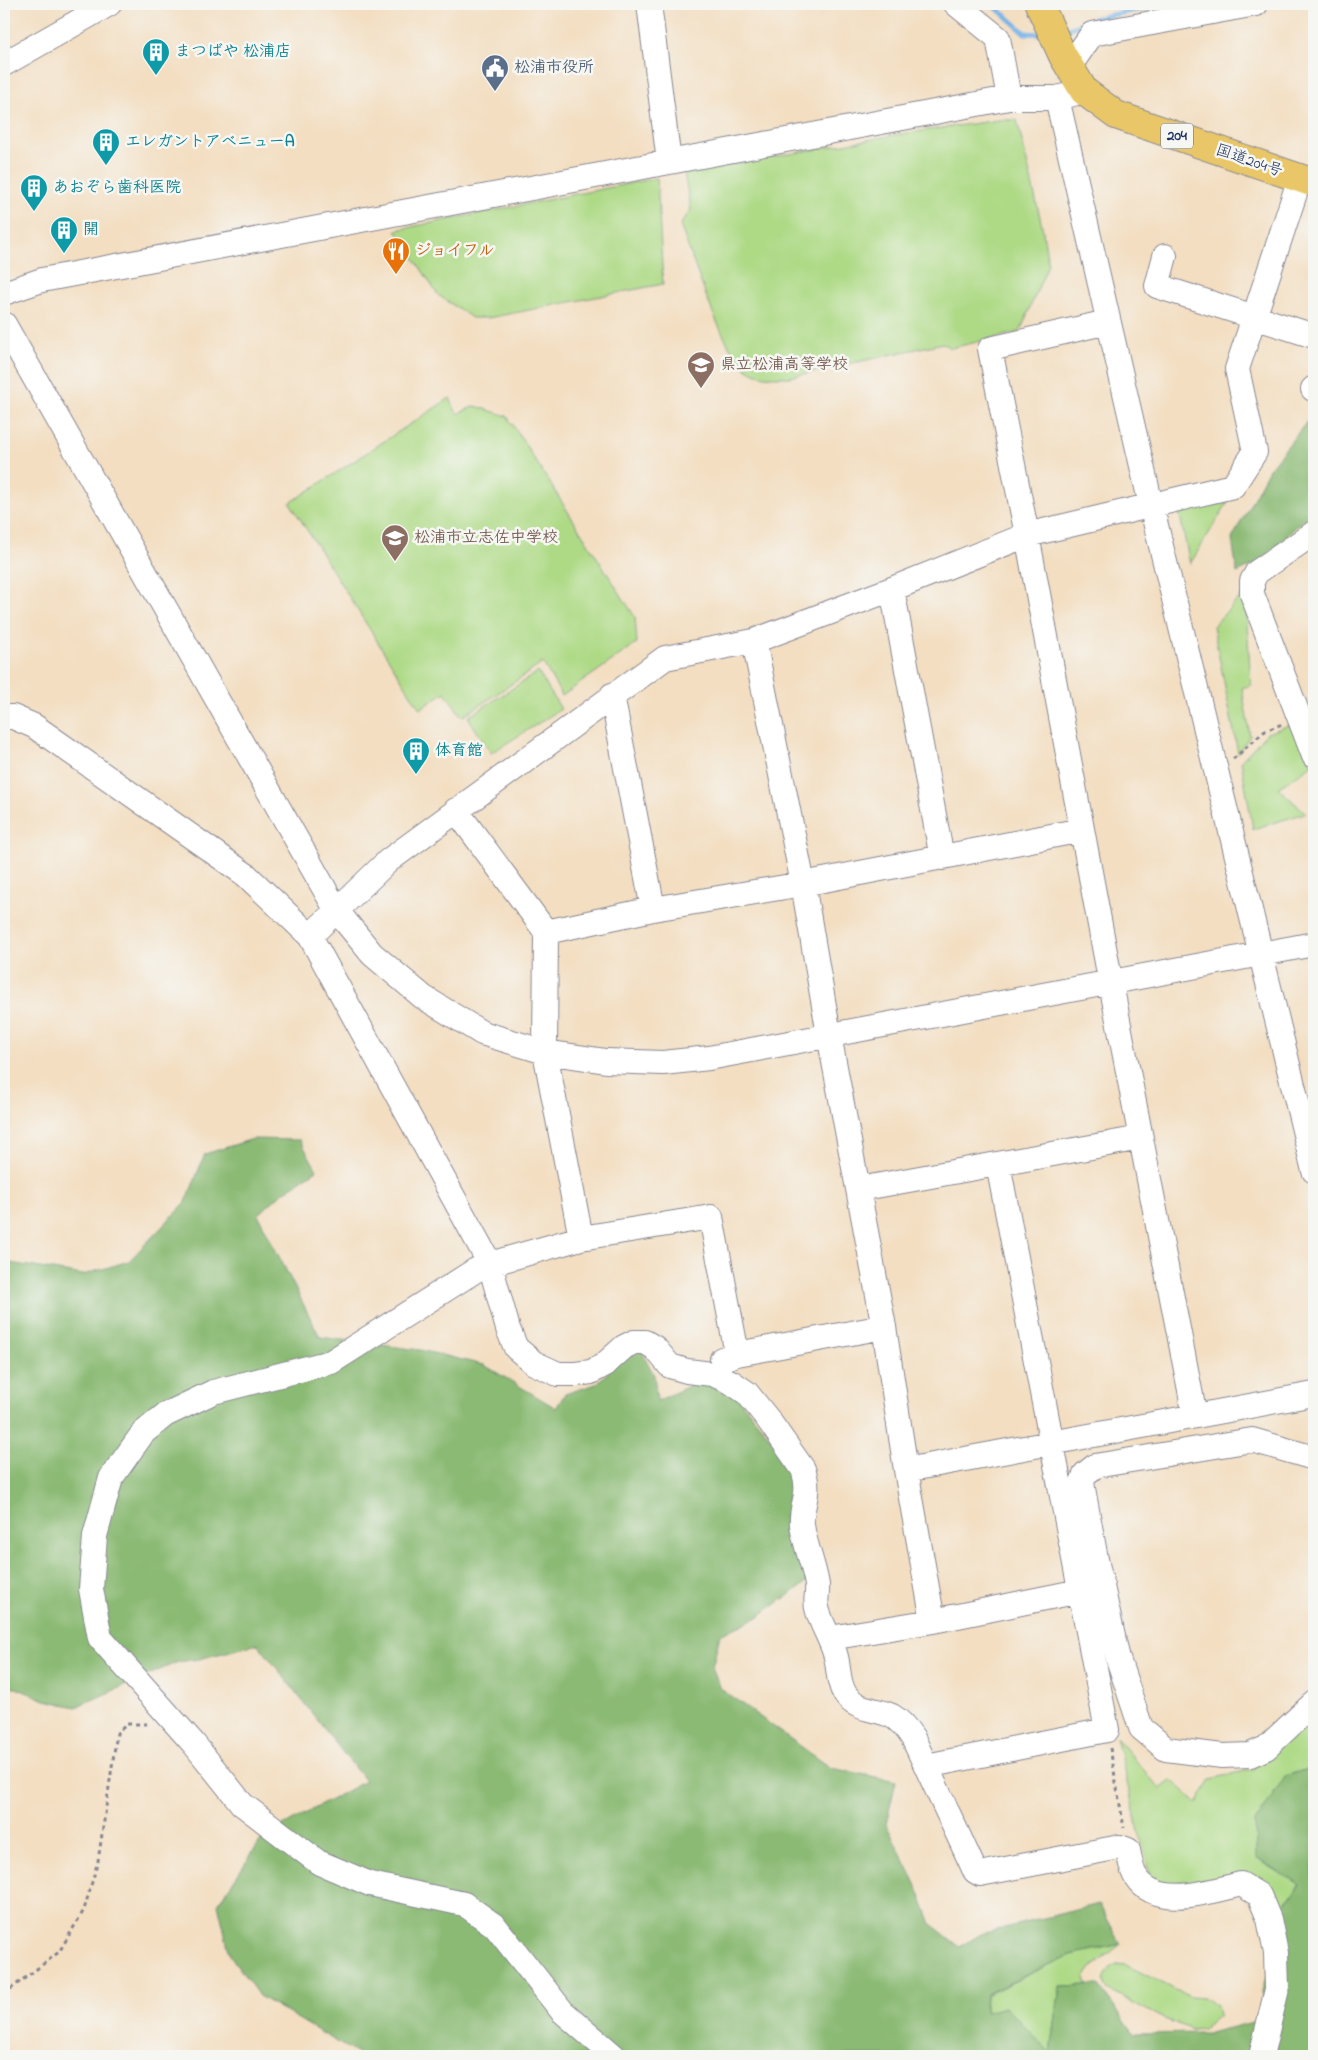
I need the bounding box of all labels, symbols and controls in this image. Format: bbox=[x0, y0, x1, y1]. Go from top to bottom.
building icon: まつばや 松浦店 bbox=[141, 37, 171, 76]
place label: まつばや 松浦店 bbox=[175, 40, 291, 64]
public building icon: 松浦市役所 bbox=[480, 53, 510, 92]
place label: 松浦市役所 bbox=[514, 56, 594, 80]
road number: 204 bbox=[1161, 124, 1193, 148]
building icon: エレガントアベニューA bbox=[91, 127, 121, 166]
place label: エレガントアベニューA bbox=[125, 130, 295, 154]
street label: 国道204号 bbox=[1212, 138, 1286, 184]
building icon: あおぞら歯科医院 bbox=[19, 173, 49, 212]
place label: あおぞら歯科医院 bbox=[53, 176, 181, 200]
building icon: 開 bbox=[49, 215, 79, 254]
place label: 開 bbox=[83, 218, 99, 242]
restaurant icon: ジョイフル bbox=[381, 236, 411, 275]
place label: ジョイフル bbox=[415, 239, 495, 263]
school or university icon: 県立松浦高等学校 bbox=[686, 350, 716, 389]
place label: 県立松浦高等学校 bbox=[720, 353, 848, 377]
school or university icon: 松浦市立志佐中学校 bbox=[380, 523, 410, 562]
place label: 松浦市立志佐中学校 bbox=[414, 526, 558, 550]
building icon: 体育館 bbox=[401, 736, 431, 775]
place label: 体育館 bbox=[435, 739, 483, 763]

